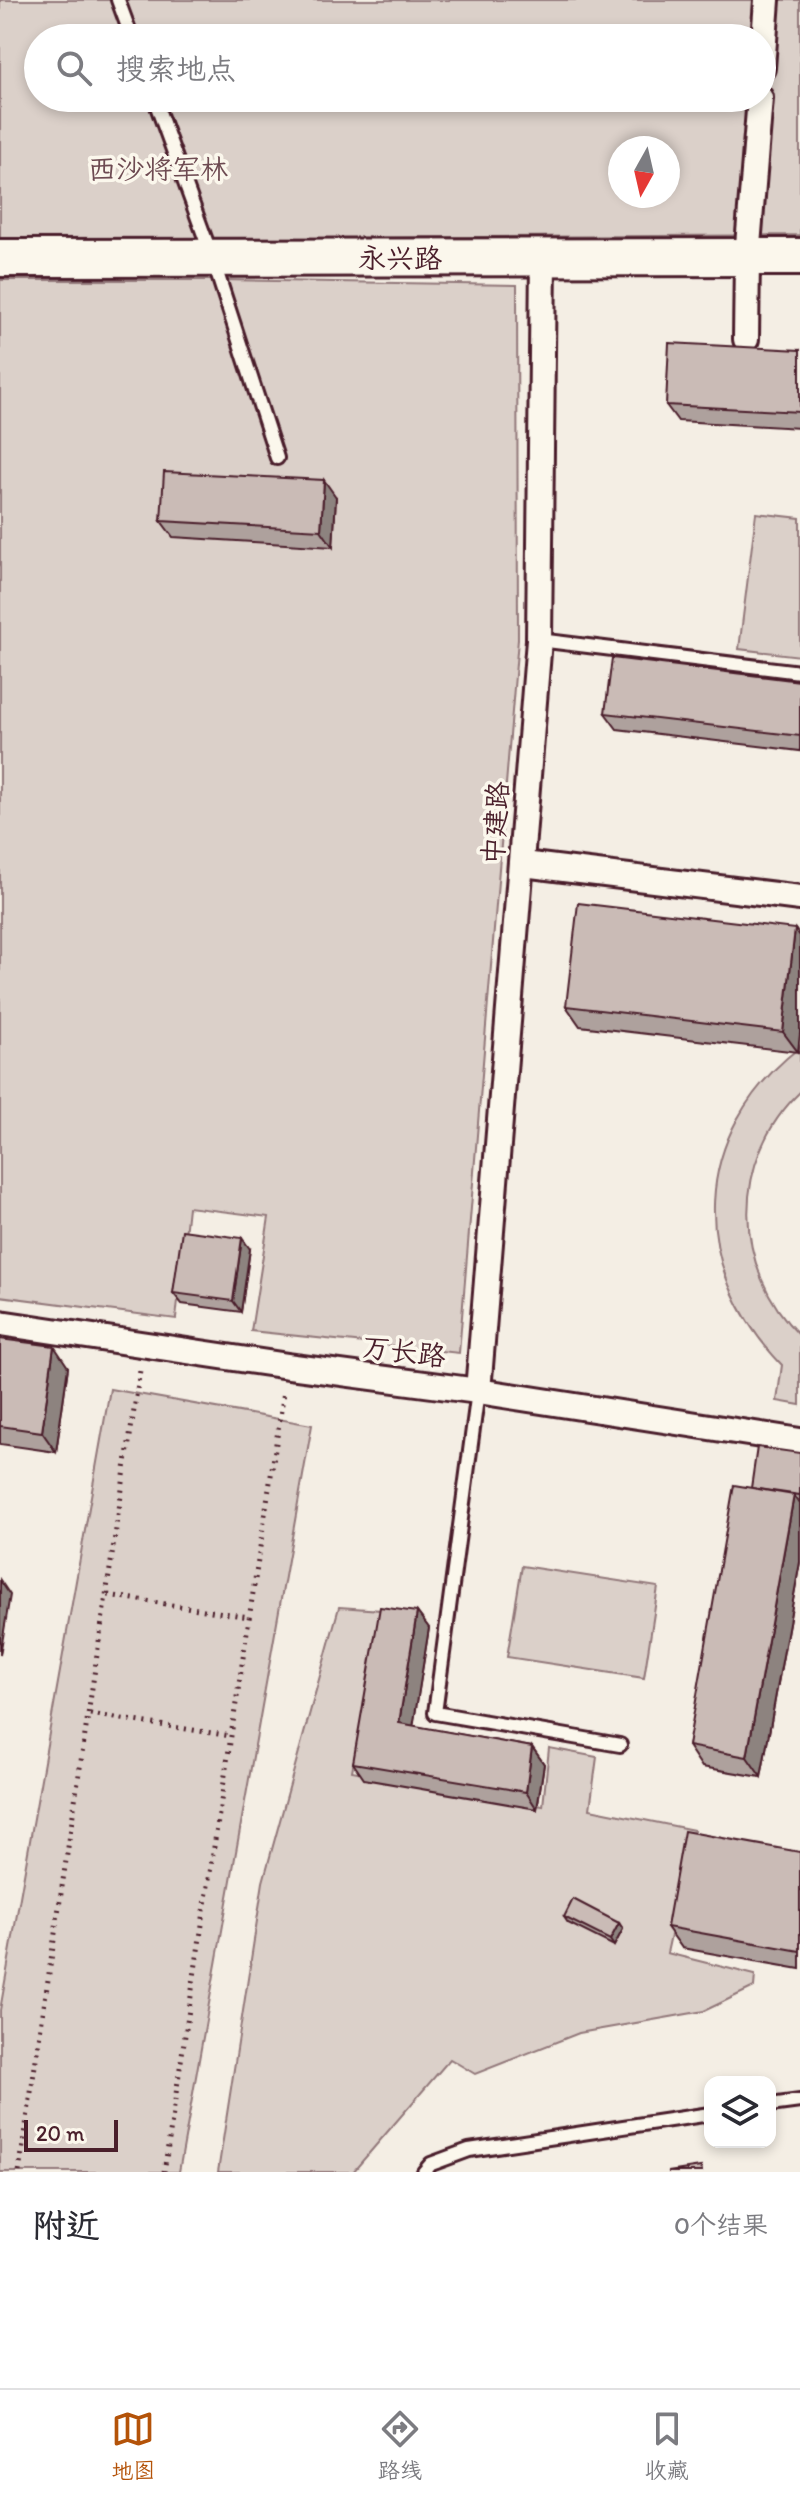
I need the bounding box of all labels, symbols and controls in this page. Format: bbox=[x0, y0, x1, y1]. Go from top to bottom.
search box bbox=[24, 24, 776, 112]
icon: search bbox=[52, 46, 96, 90]
text: 搜索地点 bbox=[116, 50, 236, 87]
north arrow bbox=[608, 136, 680, 208]
park label: 西沙将军林 bbox=[88, 152, 228, 186]
street label: 永兴路 bbox=[358, 241, 442, 275]
street label: 中建路 bbox=[475, 780, 515, 866]
street label: 万长路 bbox=[360, 1329, 448, 1373]
map controls bbox=[704, 2076, 776, 2148]
button: layers bbox=[704, 2076, 776, 2148]
scale bar bbox=[24, 2116, 118, 2152]
text: 20 m bbox=[36, 2120, 85, 2147]
text: 附近 bbox=[32, 2205, 100, 2246]
text: 0个结果 bbox=[674, 2209, 768, 2241]
tab: 地图 bbox=[111, 2407, 155, 2484]
tab: 路线 bbox=[378, 2407, 422, 2484]
tab: 收藏 bbox=[645, 2407, 689, 2484]

